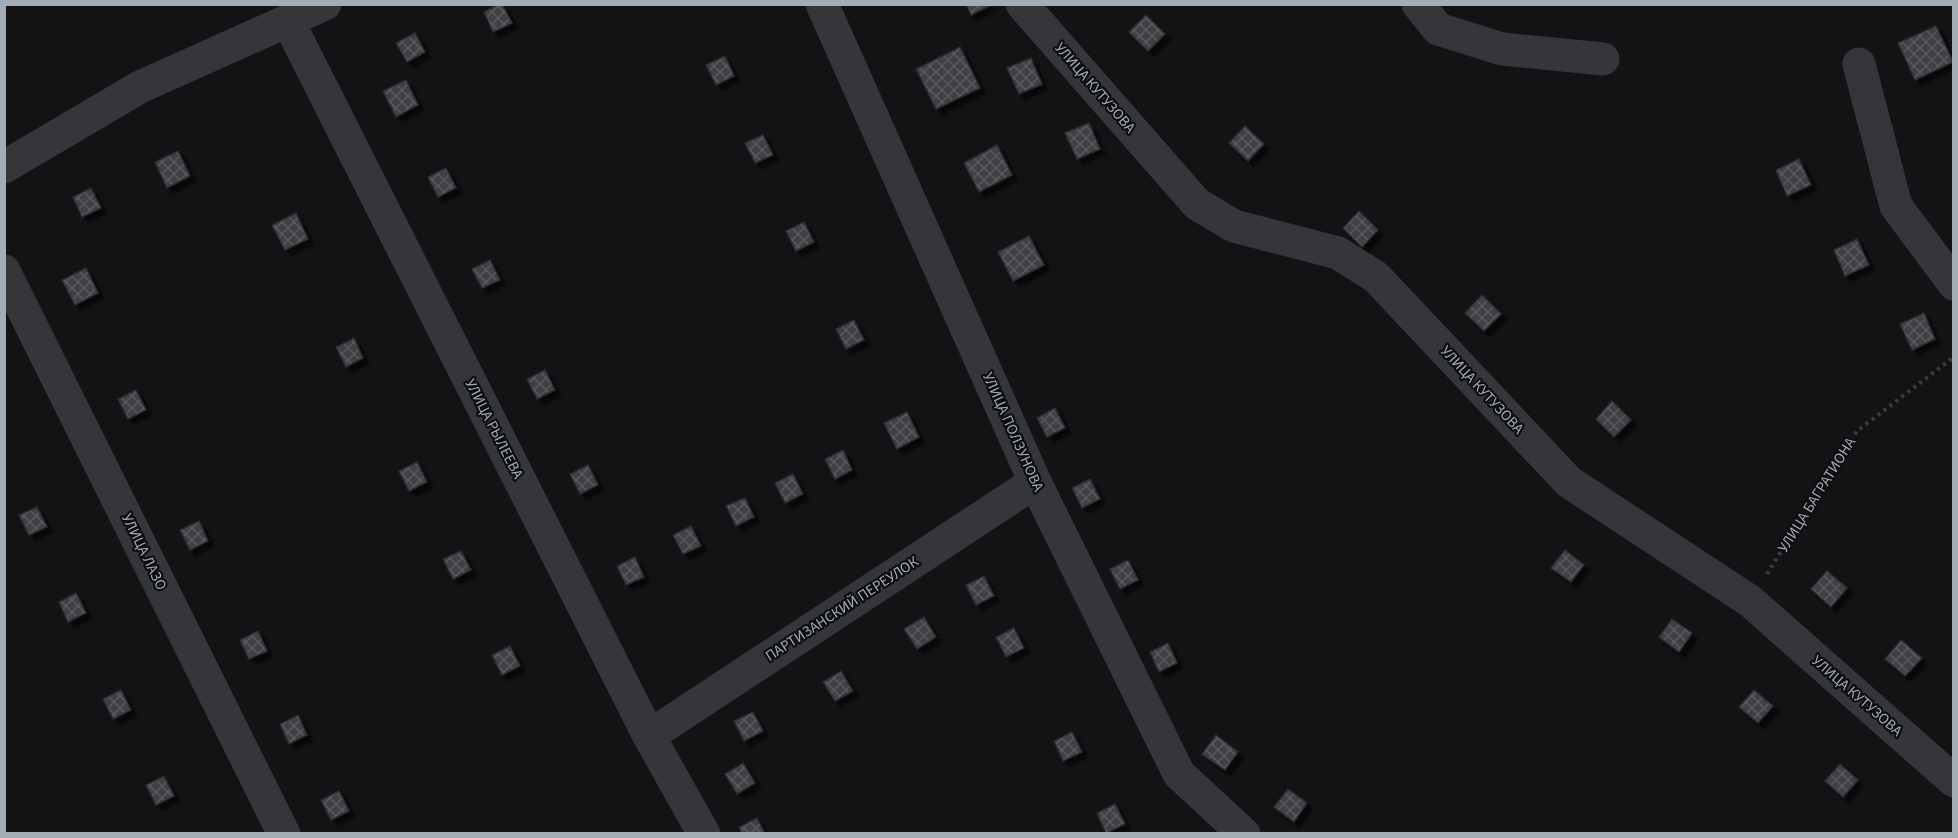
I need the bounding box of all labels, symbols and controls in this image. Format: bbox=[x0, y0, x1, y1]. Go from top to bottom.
street label: УЛИЦА КУТУЗОВА bbox=[1050, 38, 1141, 138]
street label: УЛИЦА КУТУЗОВА bbox=[1435, 341, 1529, 439]
street label: УЛИЦА ПОЛЗУНОВА bbox=[977, 369, 1049, 496]
street label: УЛИЦА РЫЛЕЕВА bbox=[460, 375, 529, 483]
street label: УЛИЦА БАГРАТИОНА bbox=[1773, 433, 1861, 557]
street label: УЛИЦА ЛАЗО bbox=[116, 510, 172, 594]
street label: ПАРТИЗАНСКИЙ ПЕРЕУЛОК bbox=[761, 551, 923, 667]
street label: УЛИЦА КУТУЗОВА bbox=[1807, 651, 1907, 742]

